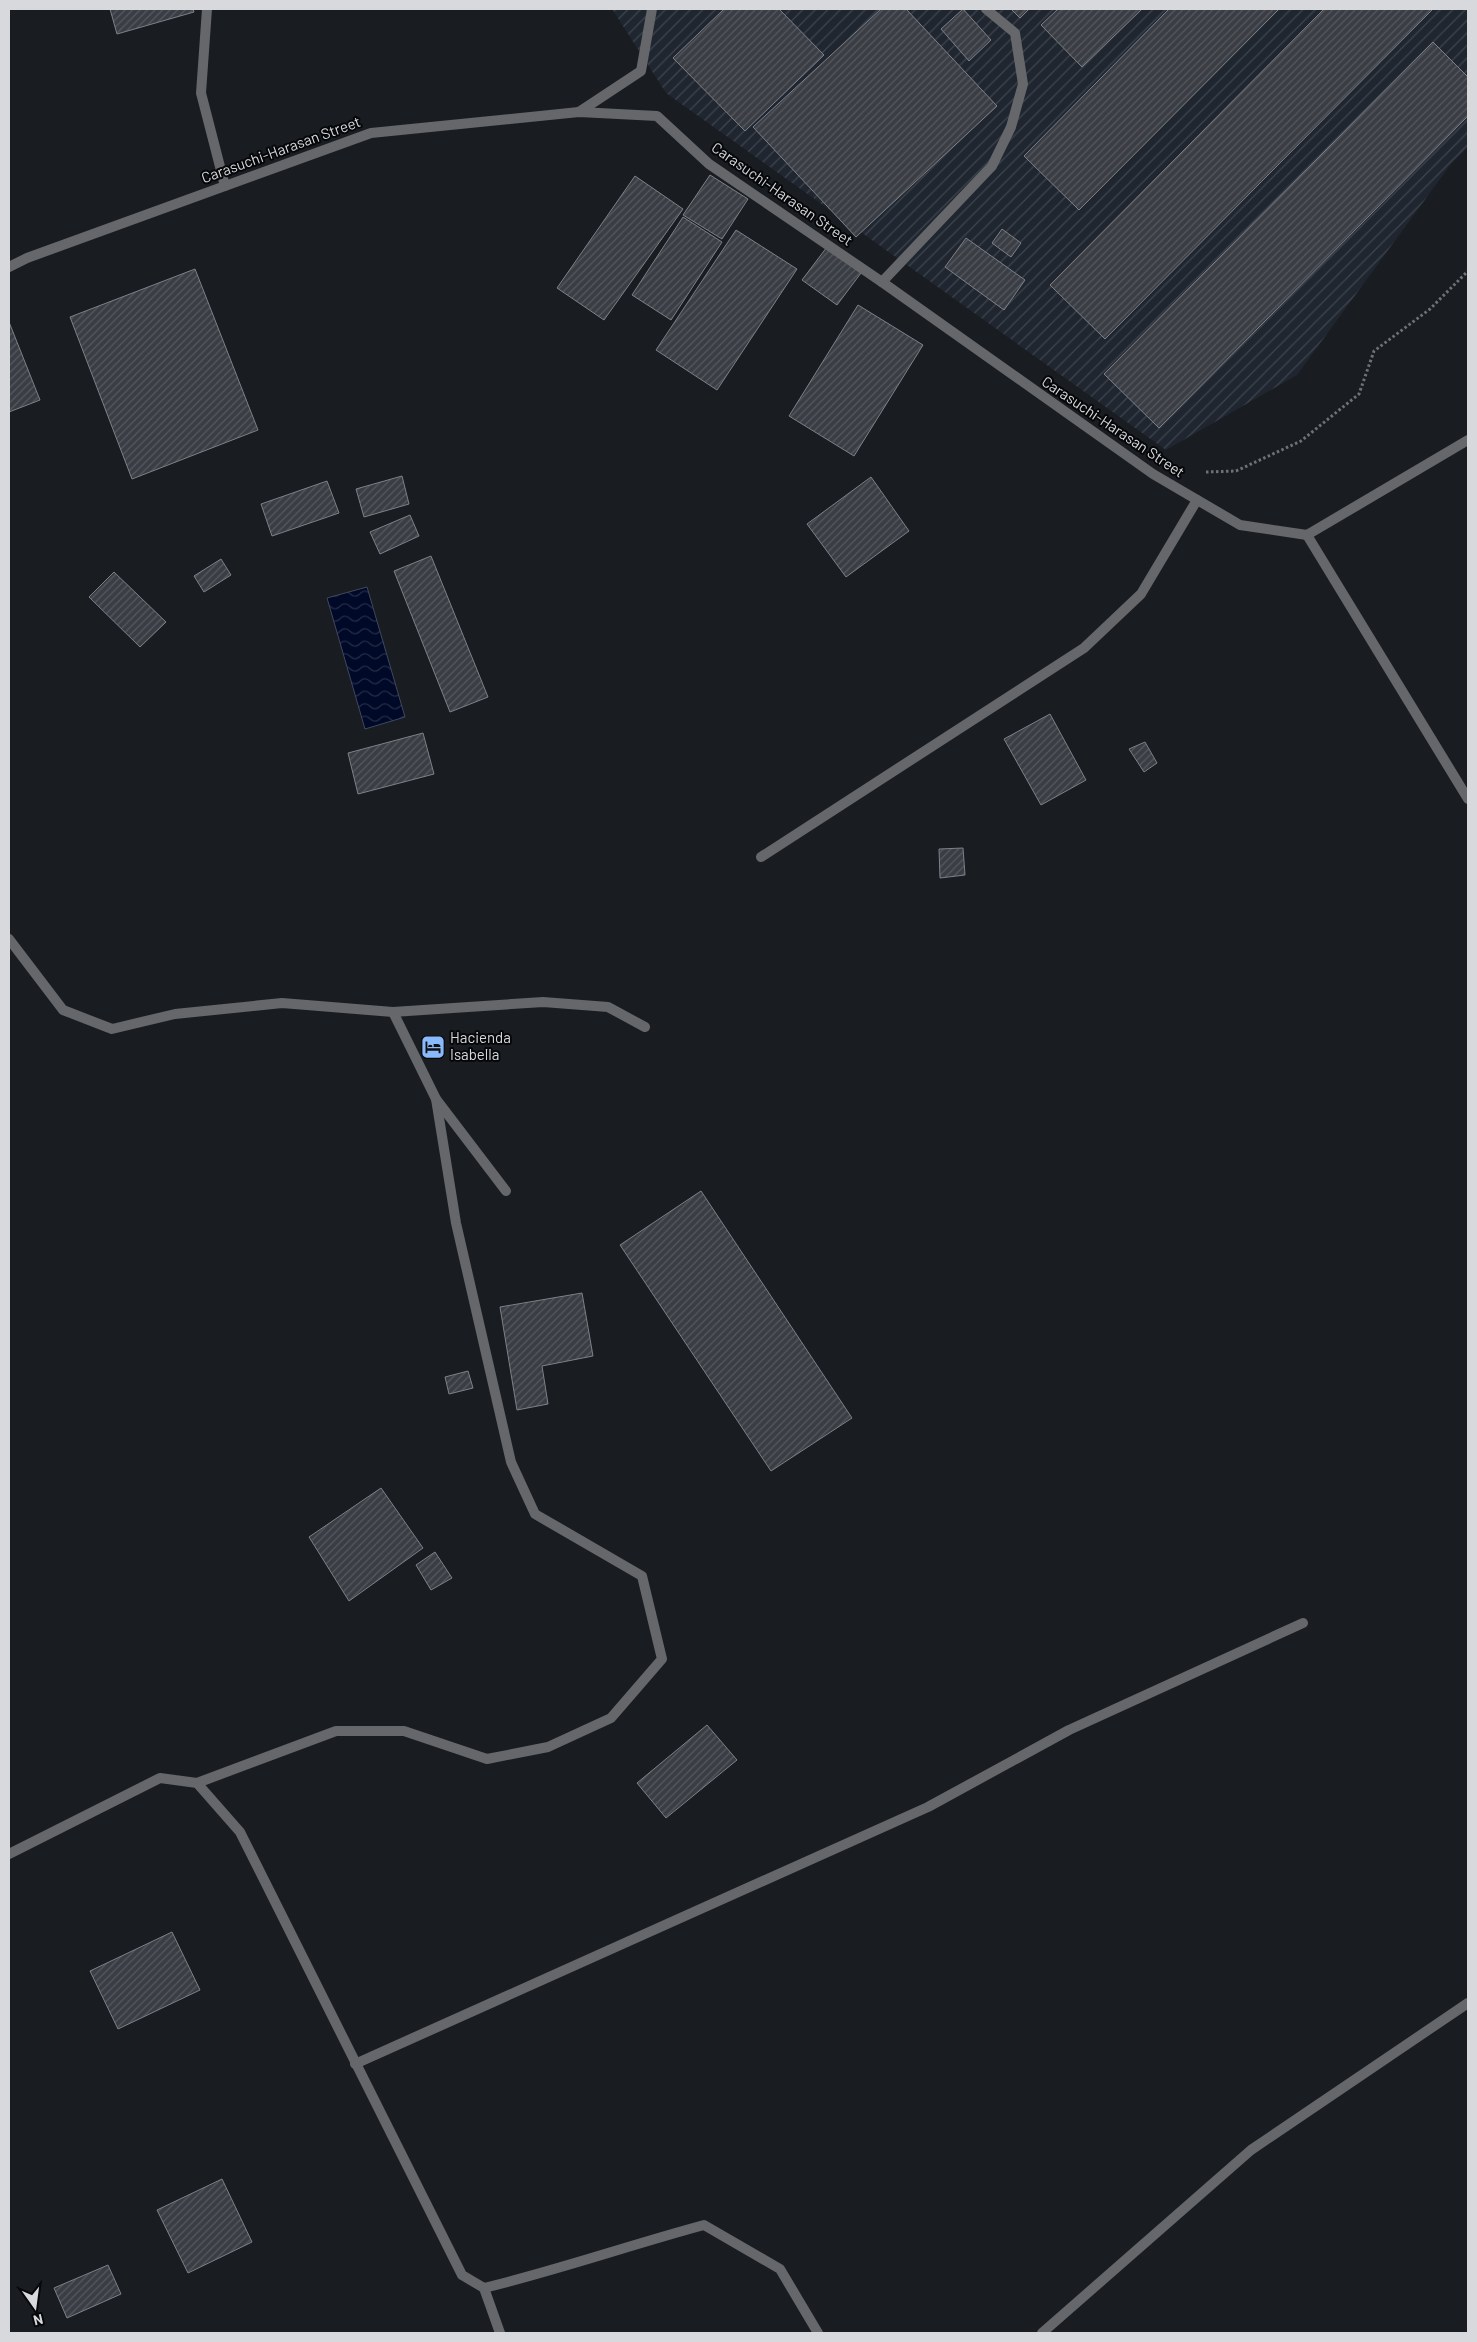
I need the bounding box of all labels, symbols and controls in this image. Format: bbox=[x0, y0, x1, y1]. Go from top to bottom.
street label: Carasuchi-Harasan Street bbox=[199, 112, 363, 186]
street label: Carasuchi-Harasan Street bbox=[709, 138, 857, 249]
street label: Carasuchi-Harasan Street bbox=[1039, 372, 1188, 481]
place label: Hacienda Isabella bbox=[450, 1028, 511, 1063]
hotel icon: Hacienda Isabella bbox=[420, 1034, 446, 1060]
north arrow bbox=[10, 2282, 60, 2332]
text: N bbox=[32, 2311, 45, 2329]

